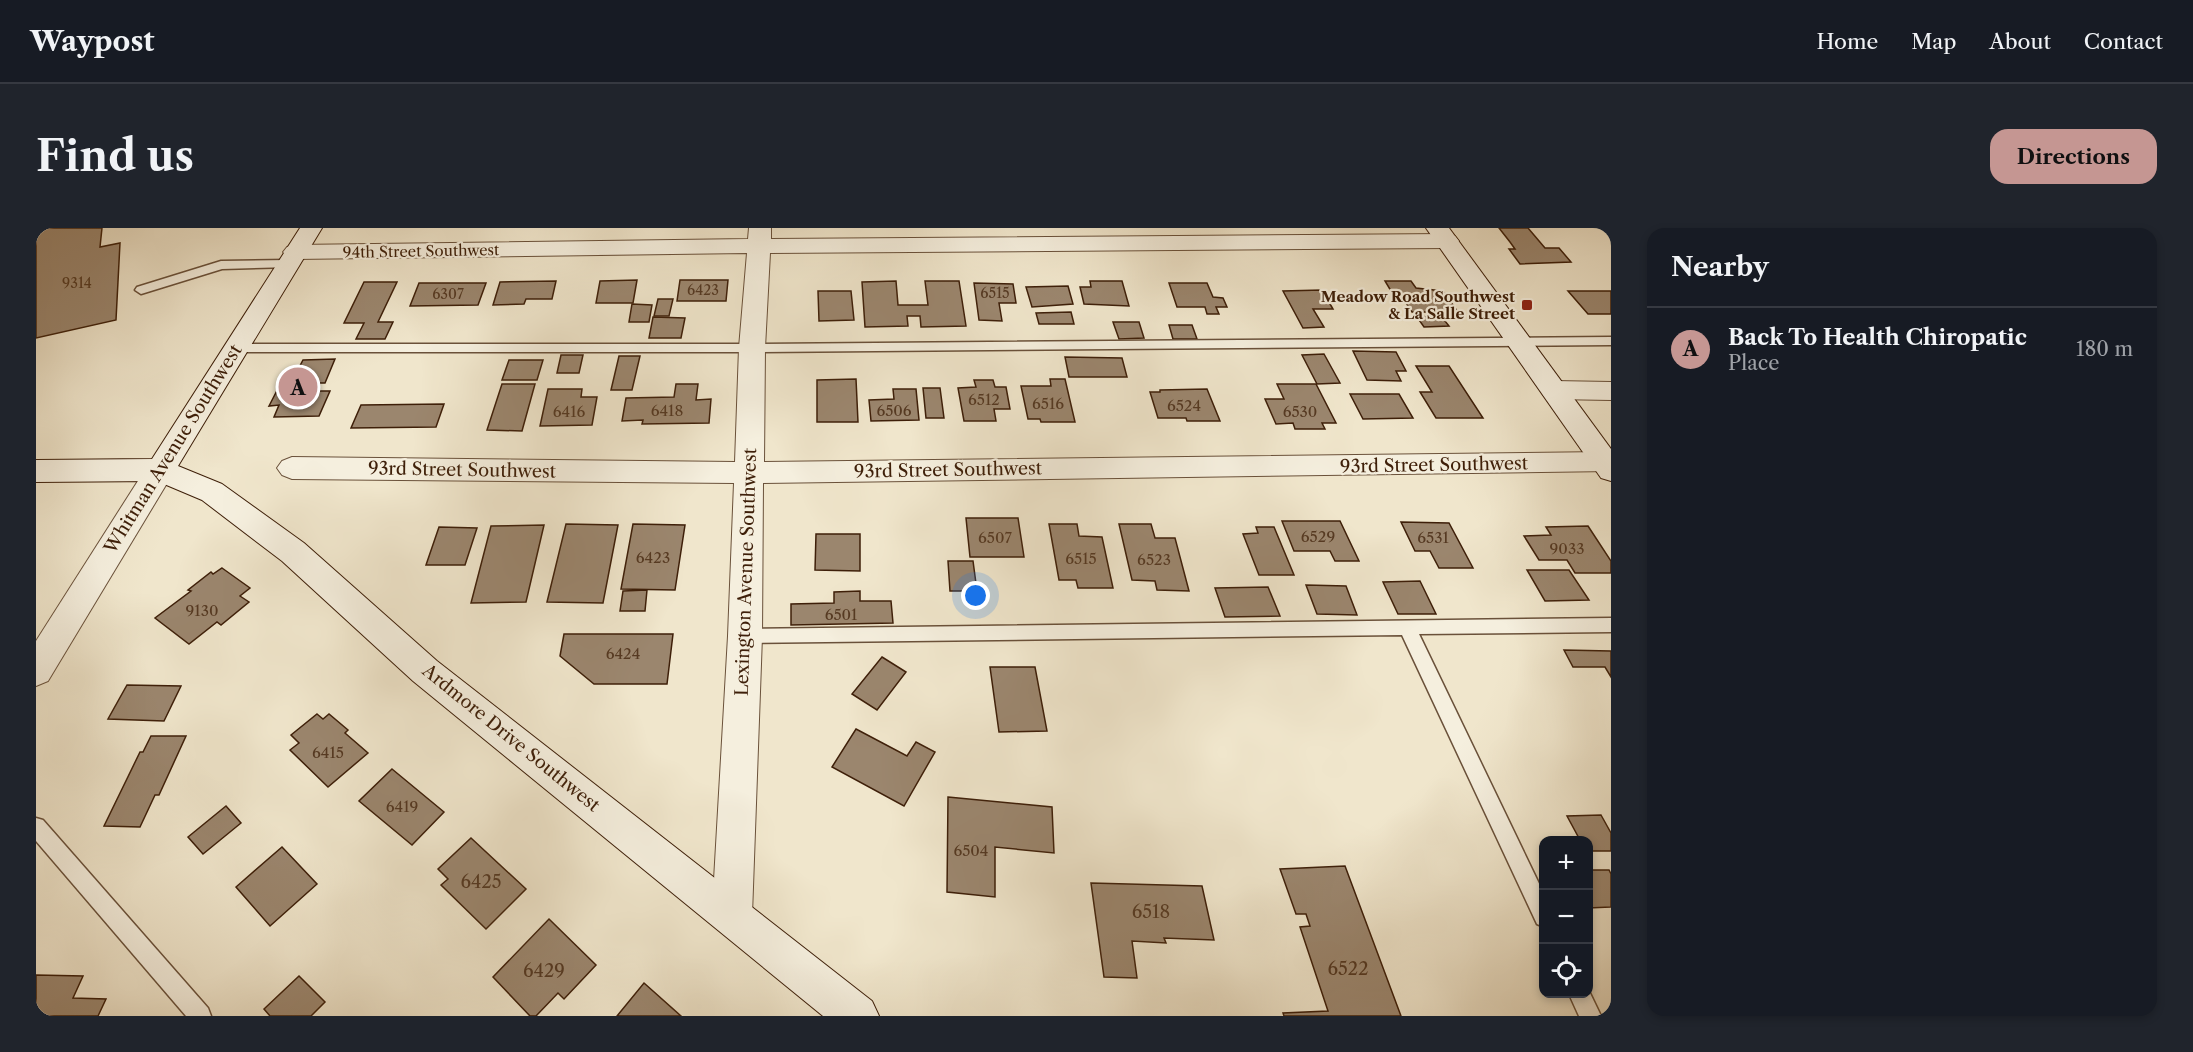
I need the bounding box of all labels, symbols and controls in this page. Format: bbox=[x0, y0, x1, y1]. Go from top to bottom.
text: Waypost bbox=[30, 24, 154, 58]
text: Home bbox=[1817, 29, 1878, 54]
text: Map bbox=[1911, 29, 1956, 54]
text: About bbox=[1989, 29, 2051, 54]
text: Contact bbox=[2084, 29, 2163, 54]
button: Directions bbox=[1990, 129, 2157, 184]
text: Find us bbox=[36, 130, 194, 182]
street label: 94th Street Southwest bbox=[343, 240, 500, 262]
text: Nearby bbox=[1671, 251, 1769, 283]
house number: 9314 bbox=[62, 274, 92, 292]
house number: 6423 bbox=[687, 281, 719, 299]
house number: 6515 bbox=[980, 284, 1010, 302]
house number: 6307 bbox=[432, 285, 464, 303]
place label: Meadow Road Southwest & La Salle Street bbox=[1321, 287, 1515, 323]
marker: Meadow Road Southwest & La Salle Street bbox=[1520, 298, 1534, 312]
text: Back To Health Chiropatic bbox=[1728, 324, 2027, 351]
text: A bbox=[1683, 337, 1698, 361]
text: 180 m bbox=[2076, 337, 2133, 361]
street label: Whitman Avenue Southwest bbox=[99, 340, 247, 558]
text: Place bbox=[1728, 351, 1779, 375]
pin: A bbox=[278, 364, 318, 410]
house number: 6512 bbox=[968, 390, 1000, 409]
house number: 6516 bbox=[1032, 394, 1064, 413]
house number: 6524 bbox=[1167, 396, 1201, 415]
house number: 6418 bbox=[651, 401, 683, 420]
house number: 6506 bbox=[876, 401, 912, 420]
house number: 6416 bbox=[553, 402, 585, 421]
house number: 6530 bbox=[1283, 402, 1317, 421]
street label: Lexington Avenue Southwest bbox=[731, 447, 761, 696]
street label: 93rd Street Southwest bbox=[1340, 452, 1529, 478]
street label: 93rd Street Southwest bbox=[368, 457, 557, 483]
street label: 93rd Street Southwest bbox=[854, 457, 1043, 483]
house number: 6529 bbox=[1301, 527, 1335, 546]
house number: 6507 bbox=[978, 528, 1013, 547]
house number: 6531 bbox=[1417, 528, 1449, 547]
house number: 9033 bbox=[1550, 539, 1584, 558]
house number: 6423 bbox=[636, 548, 670, 567]
house number: 6515 bbox=[1065, 549, 1097, 568]
house number: 6523 bbox=[1137, 550, 1171, 569]
your location bbox=[961, 581, 990, 610]
house number: 9130 bbox=[186, 601, 218, 620]
house number: 6501 bbox=[825, 605, 858, 624]
house number: 6424 bbox=[606, 644, 640, 663]
street label: Ardmore Drive Southwest bbox=[417, 659, 605, 817]
house number: 6415 bbox=[312, 743, 344, 762]
house number: 6419 bbox=[386, 797, 418, 816]
map controls bbox=[1539, 836, 1593, 998]
button: + bbox=[1539, 836, 1593, 890]
house number: 6504 bbox=[953, 841, 989, 860]
house number: 6425 bbox=[460, 871, 502, 893]
button: − bbox=[1539, 890, 1593, 944]
house number: 6518 bbox=[1132, 901, 1170, 923]
button: locate bbox=[1539, 944, 1593, 998]
house number: 6522 bbox=[1327, 958, 1369, 980]
house number: 6429 bbox=[523, 960, 565, 982]

